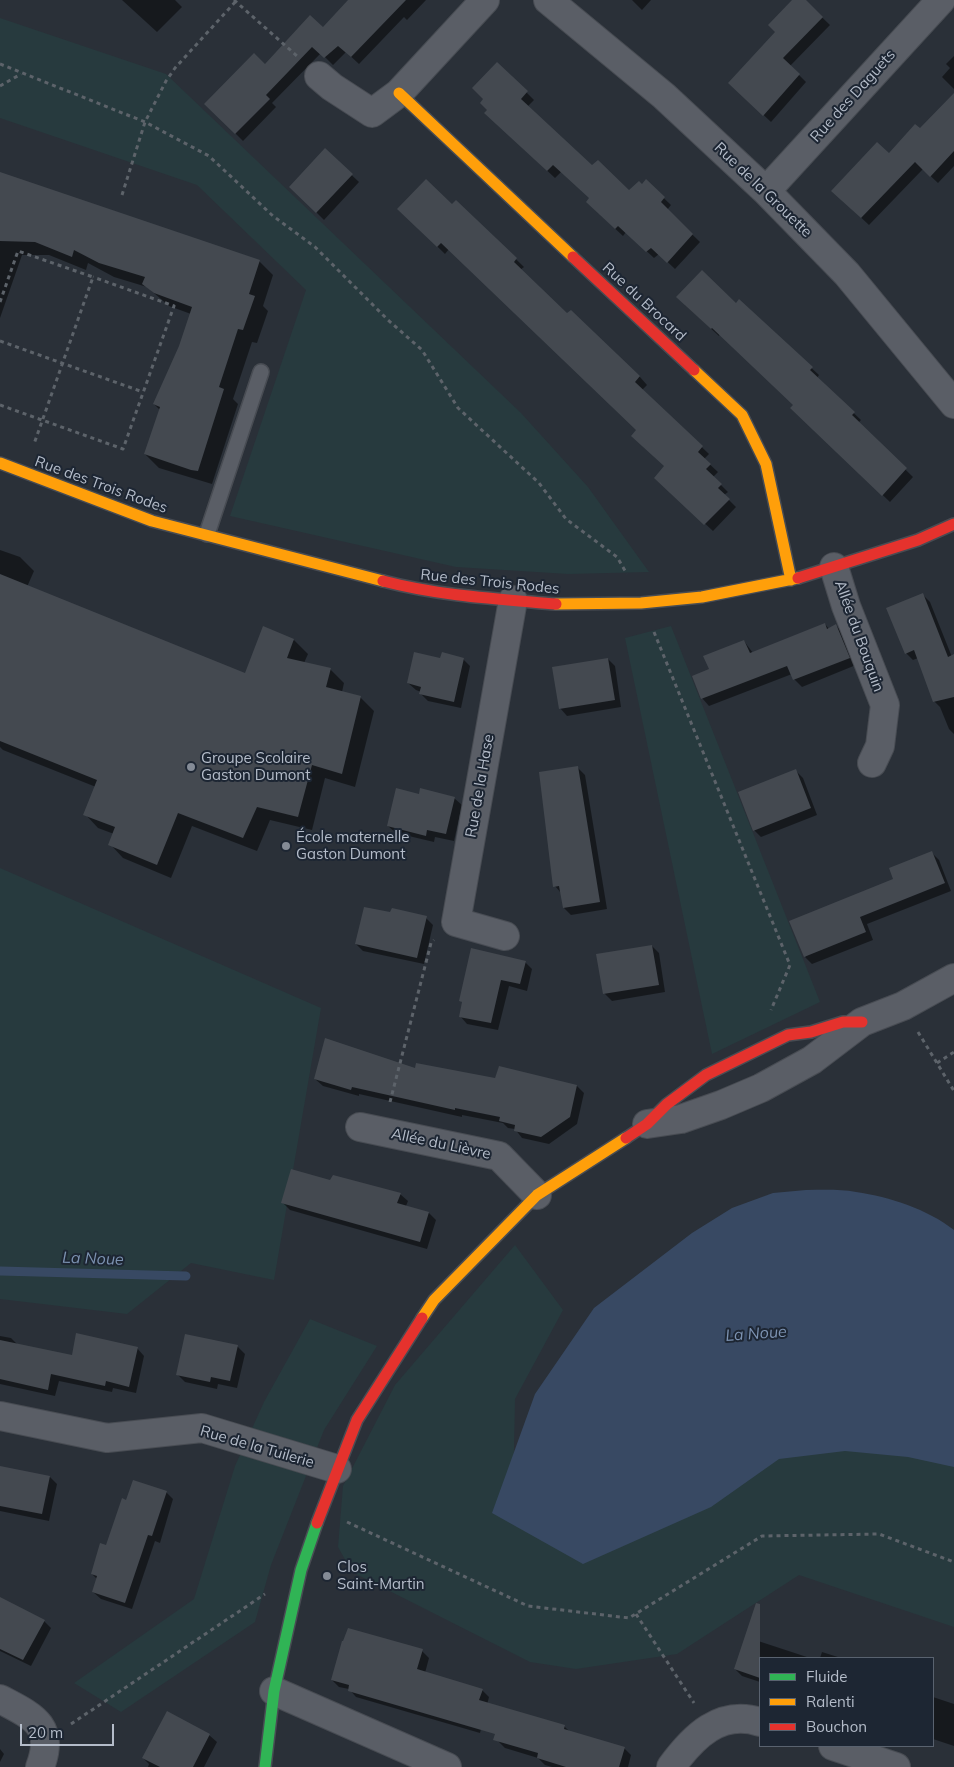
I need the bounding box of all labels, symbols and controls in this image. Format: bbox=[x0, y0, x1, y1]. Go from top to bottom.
street label: Rue des Daguets bbox=[807, 46, 899, 146]
street label: Rue de la Grouette bbox=[710, 139, 816, 241]
street label: Rue du Brocard bbox=[599, 259, 689, 345]
street label: Rue des Trois Rodes bbox=[32, 453, 170, 517]
street label: Rue des Trois Rodes bbox=[420, 566, 560, 598]
street label: Allée du Bouquin bbox=[830, 578, 888, 694]
street label: Rue de la Hase bbox=[462, 733, 498, 839]
place label: Groupe Scolaire Gaston Dumont bbox=[201, 749, 310, 784]
marker: Groupe Scolaire Gaston Dumont bbox=[185, 761, 197, 773]
place label: École maternelle Gaston Dumont bbox=[296, 828, 409, 863]
marker: École maternelle Gaston Dumont bbox=[280, 840, 292, 852]
street label: Allée du Lièvre bbox=[390, 1125, 492, 1163]
water label: La Noue bbox=[62, 1248, 124, 1270]
water label: La Noue bbox=[725, 1322, 787, 1346]
street label: Rue de la Tuilerie bbox=[198, 1422, 316, 1472]
place label: Clos Saint-Martin bbox=[337, 1558, 425, 1593]
marker: Clos Saint-Martin bbox=[321, 1570, 333, 1582]
legend bbox=[759, 1657, 934, 1747]
text: Fluide bbox=[806, 1667, 847, 1686]
text: Ralenti bbox=[806, 1692, 855, 1711]
scale bar bbox=[22, 1714, 116, 1746]
text: Bouchon bbox=[806, 1717, 867, 1736]
text: 20 m bbox=[28, 1723, 63, 1742]

